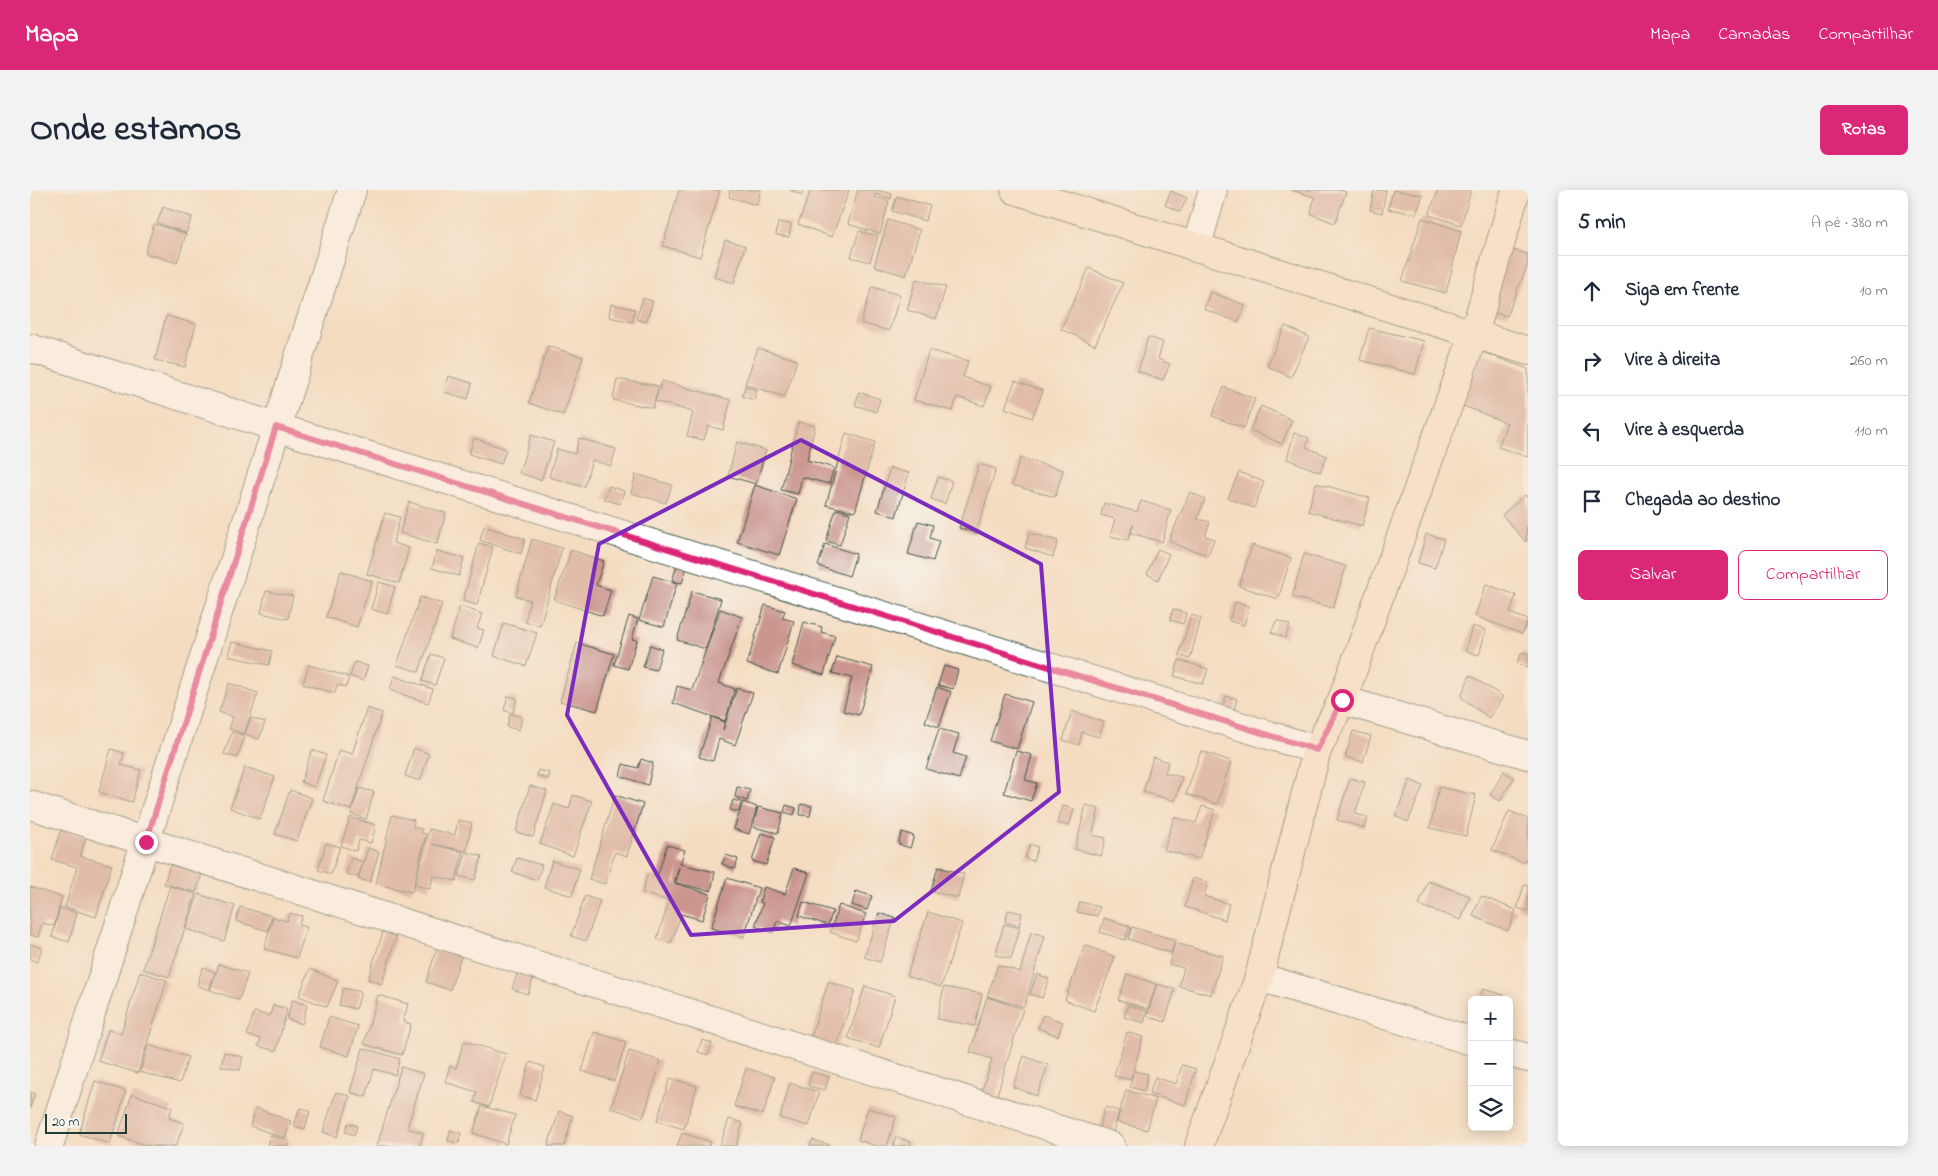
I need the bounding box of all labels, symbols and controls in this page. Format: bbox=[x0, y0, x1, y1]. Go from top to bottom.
text: Mapa bbox=[25, 18, 79, 53]
text: Mapa bbox=[1650, 22, 1690, 48]
text: Camadas bbox=[1718, 22, 1791, 48]
text: Compartilhar bbox=[1819, 22, 1913, 48]
text: Onde estamos bbox=[30, 105, 242, 156]
button: Rotas bbox=[1820, 105, 1908, 155]
text: 5 min bbox=[1578, 208, 1626, 238]
text: A pé · 380 m bbox=[1811, 211, 1888, 235]
icon: ahead bbox=[1578, 277, 1606, 305]
text: Siga em frente bbox=[1625, 277, 1739, 304]
text: 10 m bbox=[1860, 279, 1888, 303]
icon: right bbox=[1578, 347, 1606, 375]
text: Vire à direita bbox=[1625, 347, 1720, 374]
text: 260 m bbox=[1850, 349, 1888, 373]
icon: left bbox=[1578, 417, 1606, 445]
text: Vire à esquerda bbox=[1625, 417, 1744, 444]
text: 110 m bbox=[1854, 419, 1888, 443]
icon: arrive bbox=[1578, 487, 1606, 515]
text: Chegada ao destino bbox=[1625, 487, 1780, 514]
button: Salvar bbox=[1578, 550, 1728, 600]
button: Compartilhar bbox=[1738, 550, 1888, 600]
route start bbox=[1331, 689, 1354, 712]
route end bbox=[135, 831, 158, 854]
map controls bbox=[1468, 996, 1513, 1131]
button: + bbox=[1468, 996, 1513, 1041]
button: − bbox=[1468, 1041, 1513, 1086]
button: layers bbox=[1468, 1086, 1513, 1131]
scale bar bbox=[45, 1111, 128, 1134]
text: 20 m bbox=[52, 1112, 79, 1133]

